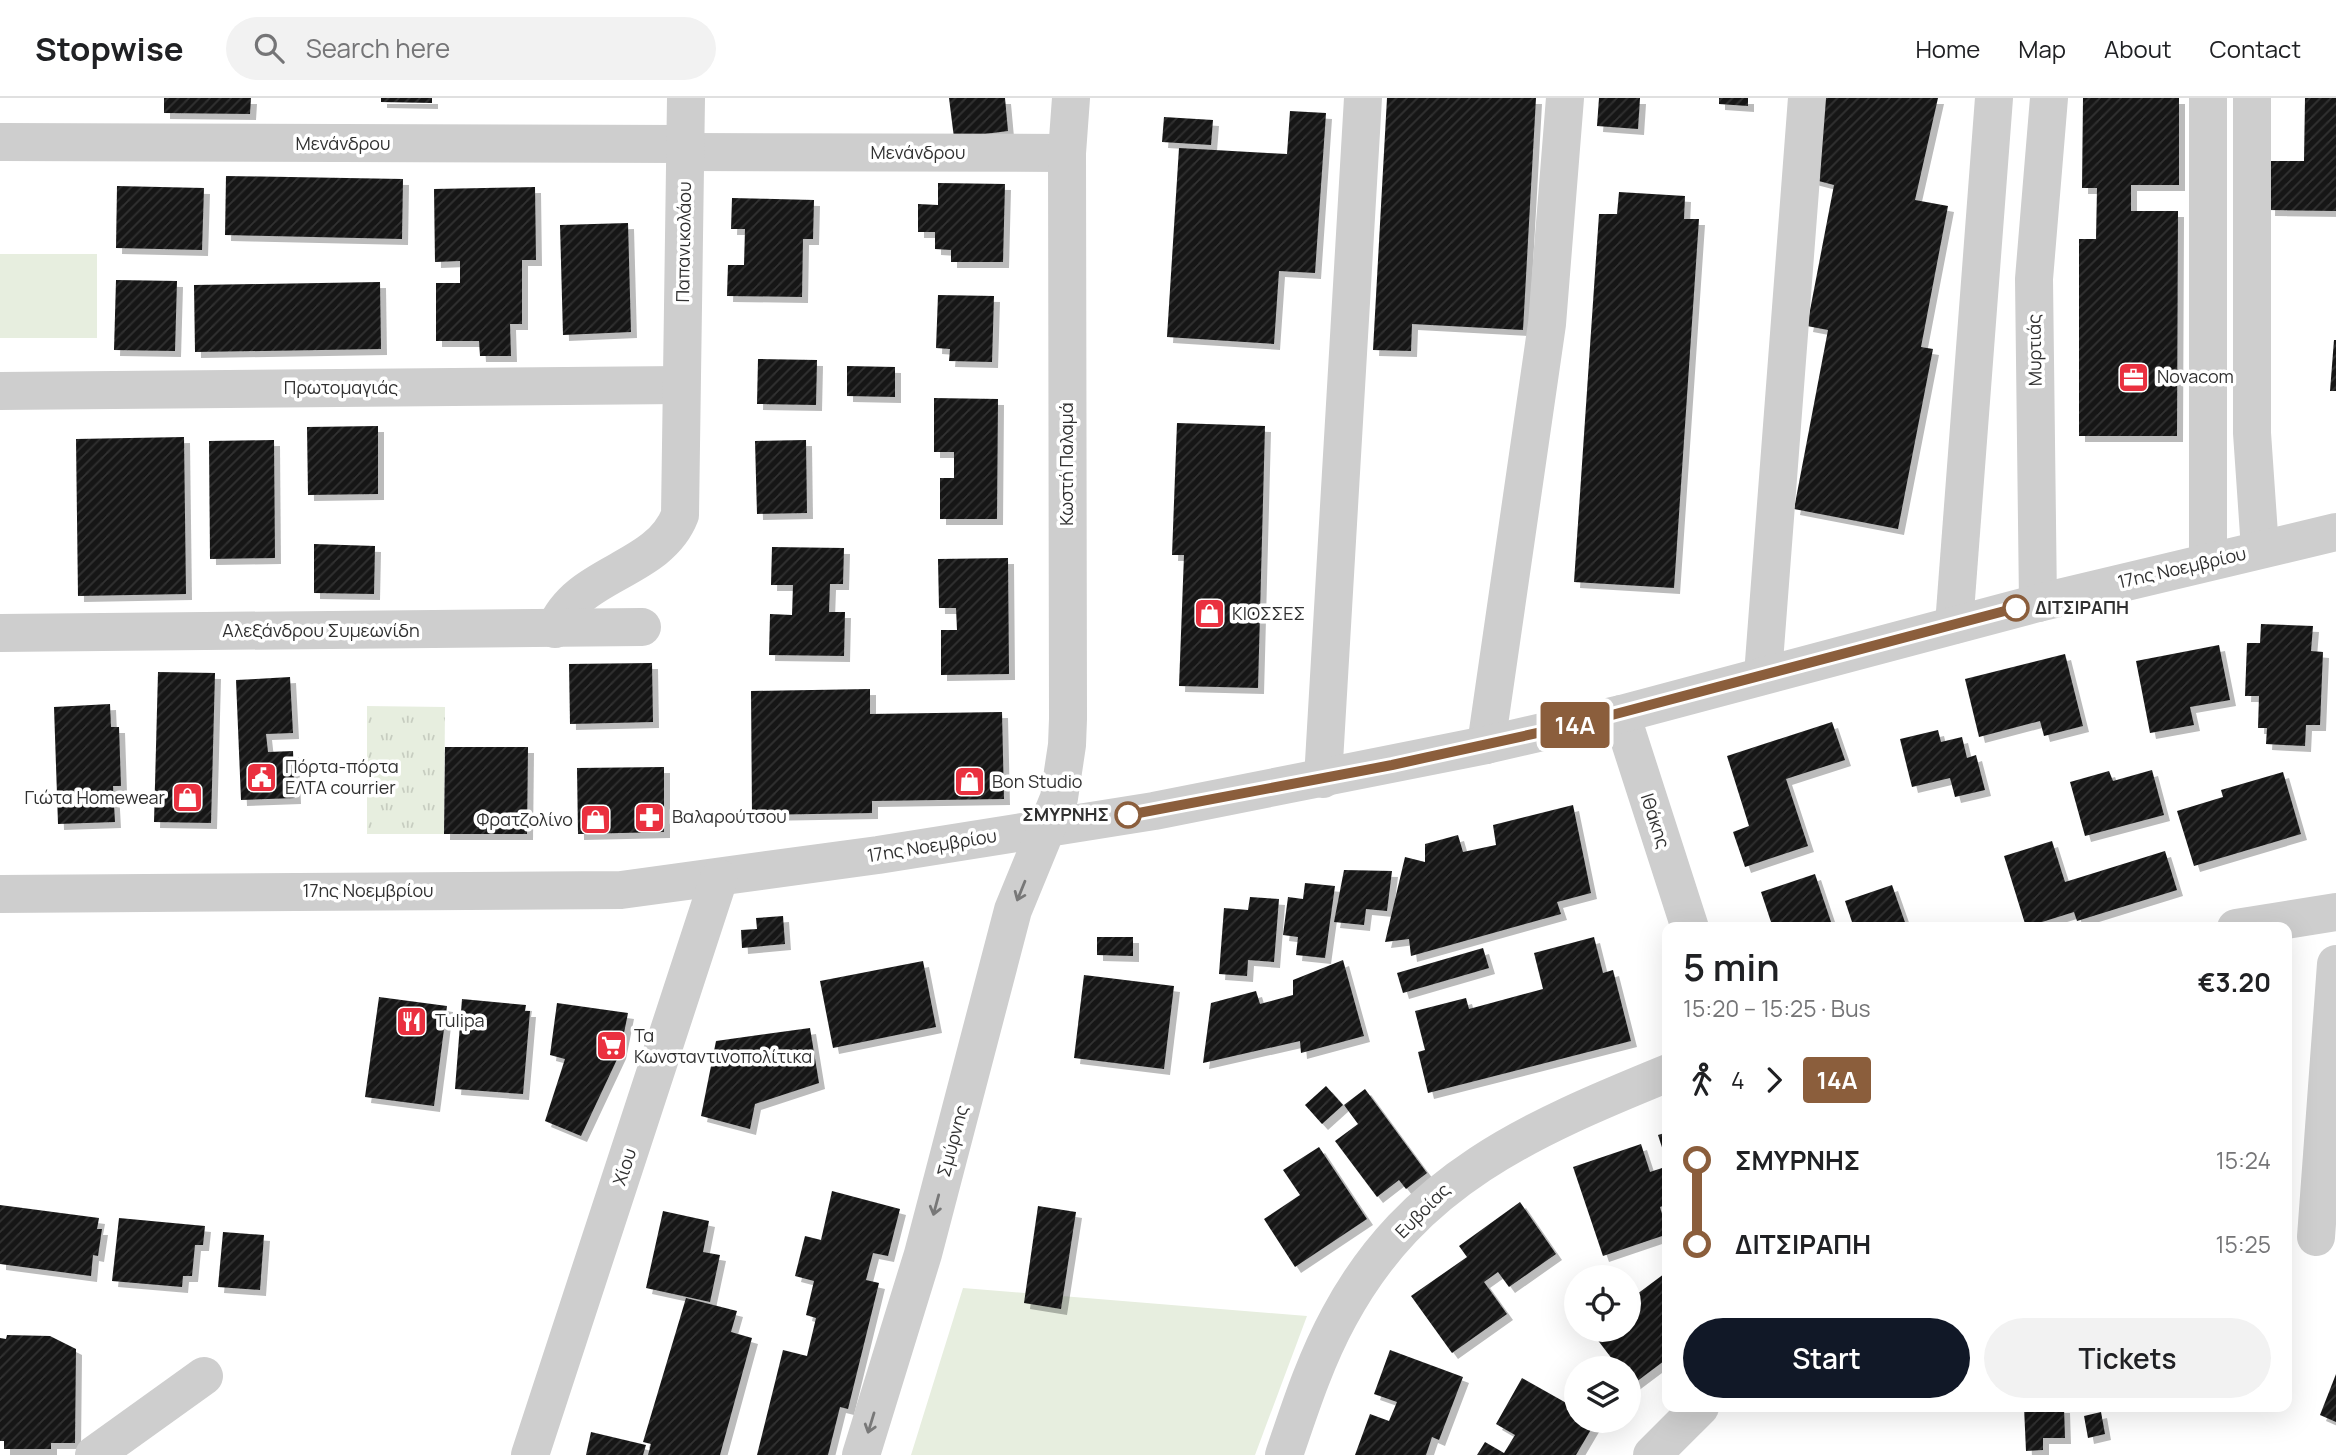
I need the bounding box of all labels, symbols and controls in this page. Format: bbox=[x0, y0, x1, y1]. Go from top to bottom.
search box bbox=[226, 17, 716, 80]
text: Stopwise bbox=[35, 26, 184, 71]
icon: search bbox=[250, 29, 288, 67]
text: Search here bbox=[306, 30, 450, 66]
text: Home bbox=[1915, 32, 1980, 65]
text: Map bbox=[2018, 32, 2066, 65]
text: About bbox=[2104, 32, 2172, 65]
text: Contact bbox=[2210, 32, 2301, 65]
street label: Μενάνδρου bbox=[296, 131, 390, 155]
street label: Μενάνδρου bbox=[871, 140, 965, 164]
street label: Παπανικολάου bbox=[670, 181, 696, 303]
street label: Μυρτιάς bbox=[2021, 314, 2047, 386]
office icon: Novacom bbox=[2117, 360, 2151, 394]
place label: Novacom bbox=[2157, 364, 2234, 388]
street label: Πρωτομαγιάς bbox=[284, 375, 398, 399]
street label: Κωστή Παλαμά bbox=[1054, 402, 1078, 526]
street label: 17ης Νοεμβρίου bbox=[2115, 541, 2248, 593]
marker: ΔΙΤΣΙΡΑΠΗ bbox=[2003, 595, 2029, 621]
place label: ΔΙΤΣΙΡΑΠΗ bbox=[2035, 595, 2129, 619]
shop icon: ΚΙΟΣΣΕΣ bbox=[1192, 597, 1226, 631]
place label: ΚΙΟΣΣΕΣ bbox=[1232, 601, 1305, 625]
street label: Αλεξάνδρου Συμεωνίδη bbox=[222, 618, 420, 642]
line badge: 14Α bbox=[1535, 702, 1615, 748]
text: 14Α bbox=[1555, 708, 1595, 741]
place label: Πόρτα-πόρτα ΕΛΤΑ courrier bbox=[285, 754, 399, 799]
public building icon: Πόρτα-πόρτα ΕΛΤΑ courrier bbox=[245, 760, 279, 794]
shop icon: Bon Studio bbox=[952, 765, 986, 799]
place label: Bon Studio bbox=[992, 769, 1083, 793]
shop icon: Γιώτα Homewear bbox=[171, 781, 205, 815]
place label: Γιώτα Homewear bbox=[25, 785, 166, 809]
street label: Ιθάκης bbox=[1636, 790, 1676, 851]
pharmacy icon: Βαλαρούτσου bbox=[632, 800, 666, 834]
place label: ΣΜΥΡΝΗΣ bbox=[1022, 802, 1109, 826]
marker: ΣΜΥΡΝΗΣ bbox=[1115, 802, 1141, 828]
shop icon: Φρατζολίνο bbox=[579, 803, 613, 837]
place label: Βαλαρούτσου bbox=[672, 804, 787, 828]
place label: Φρατζολίνο bbox=[476, 807, 573, 831]
street label: 17ης Νοεμβρίου bbox=[865, 823, 998, 867]
street label: 17ης Νοεμβρίου bbox=[302, 878, 434, 902]
one-way arrow bbox=[1013, 879, 1026, 901]
text: 5 min bbox=[1683, 940, 1780, 992]
text: €3.20 bbox=[2198, 964, 2271, 1000]
text: 15:20 – 15:25 · Bus bbox=[1683, 992, 1871, 1024]
restaurant icon: Tulipa bbox=[395, 1004, 429, 1038]
place label: Tulipa bbox=[435, 1008, 485, 1032]
place label: Τα Κωνσταντινοπολίτικα bbox=[634, 1023, 812, 1068]
supermarket icon: Τα Κωνσταντινοπολίτικα bbox=[594, 1029, 628, 1063]
icon: walk bbox=[1683, 1061, 1721, 1099]
icon: forward bbox=[1755, 1061, 1793, 1099]
text: 14Α bbox=[1817, 1063, 1857, 1096]
text: 4 bbox=[1731, 1064, 1745, 1096]
street label: Σμύρνης bbox=[931, 1102, 973, 1179]
text: ΣΜΥΡΝΗΣ bbox=[1735, 1142, 1860, 1178]
text: 15:24 bbox=[2216, 1144, 2271, 1176]
street label: Χίου bbox=[607, 1145, 641, 1188]
street label: Ευβοίας bbox=[1390, 1178, 1455, 1243]
one-way arrow bbox=[929, 1193, 942, 1216]
text: ΔΙΤΣΙΡΑΠΗ bbox=[1735, 1226, 1871, 1262]
text: 15:25 bbox=[2215, 1228, 2271, 1260]
map controls bbox=[1564, 1265, 1641, 1433]
button: locate bbox=[1564, 1265, 1641, 1342]
button: Start bbox=[1683, 1318, 1970, 1398]
button: Tickets bbox=[1984, 1318, 2271, 1398]
button: layers bbox=[1564, 1356, 1641, 1433]
one-way arrow bbox=[863, 1411, 876, 1433]

